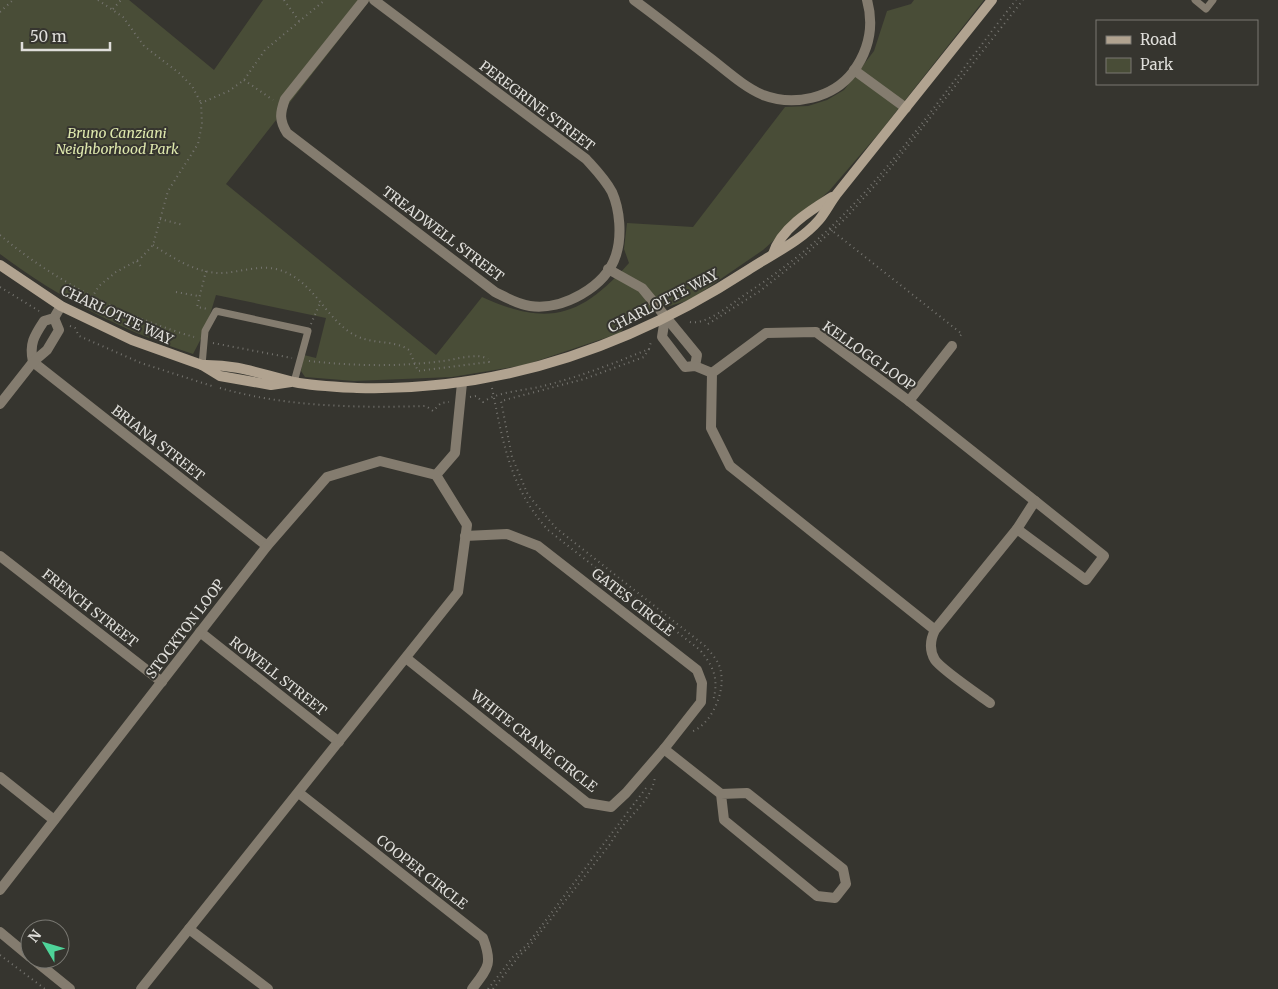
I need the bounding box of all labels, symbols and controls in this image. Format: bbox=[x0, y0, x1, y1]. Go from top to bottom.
scale bar bbox=[22, 20, 110, 52]
legend bbox=[1096, 20, 1258, 85]
text: 50 m bbox=[30, 27, 67, 46]
text: Road bbox=[1140, 30, 1176, 49]
text: Park bbox=[1140, 55, 1174, 74]
street label: PEREGRINE STREET bbox=[476, 57, 598, 155]
park label: Bruno Canziani Neighborhood Park bbox=[55, 124, 179, 158]
street label: TREADWELL STREET bbox=[379, 182, 508, 286]
street label: CHARLOTTE WAY bbox=[605, 265, 722, 337]
street label: CHARLOTTE WAY bbox=[58, 281, 177, 349]
street label: KELLOGG LOOP bbox=[819, 317, 919, 395]
street label: BRIANA STREET bbox=[108, 401, 208, 485]
street label: GATES CIRCLE bbox=[588, 564, 678, 640]
street label: FRENCH STREET bbox=[38, 565, 142, 651]
street label: STOCKTON LOOP bbox=[142, 576, 228, 682]
street label: ROWELL STREET bbox=[226, 632, 330, 720]
street label: WHITE CRANE CIRCLE bbox=[466, 685, 601, 796]
street label: COOPER CIRCLE bbox=[373, 831, 471, 913]
north arrow bbox=[20, 919, 70, 969]
text: N bbox=[24, 926, 45, 946]

